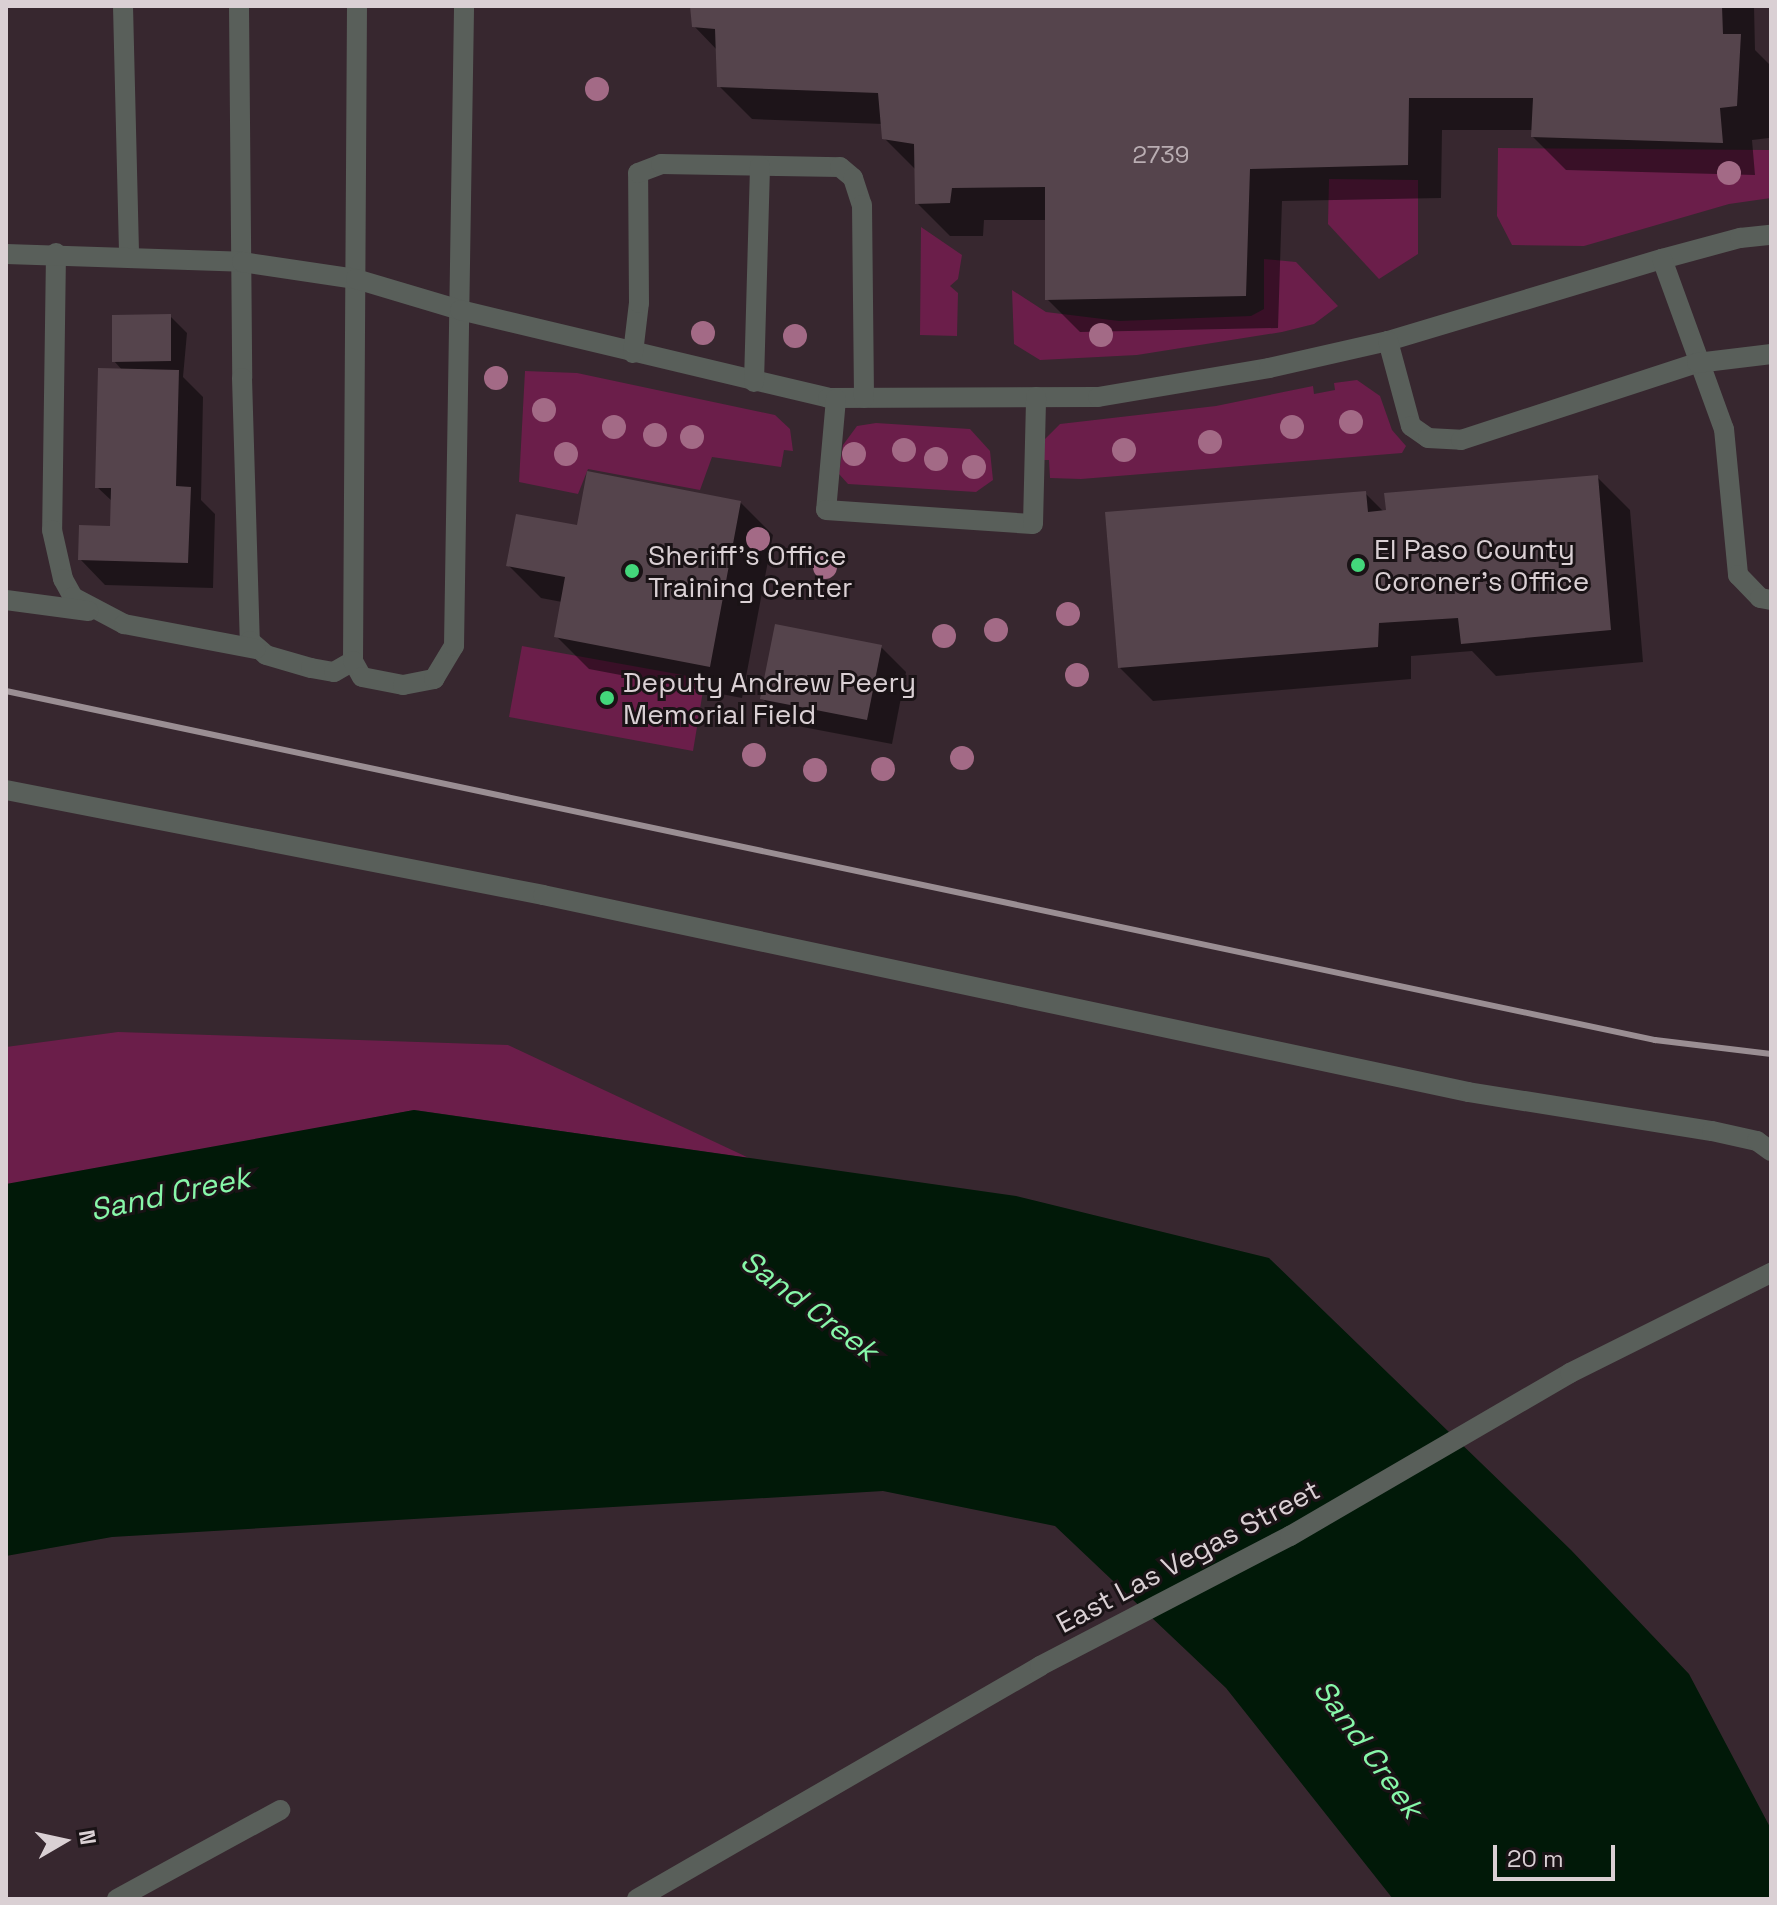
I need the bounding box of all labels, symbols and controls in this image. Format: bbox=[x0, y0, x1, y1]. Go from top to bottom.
house number: 2739 bbox=[1132, 141, 1190, 169]
place label: El Paso County Coroner's Office bbox=[1374, 532, 1589, 598]
place label: Sheriff's Office Training Center bbox=[648, 538, 853, 604]
marker: El Paso County Coroner's Office bbox=[1349, 556, 1367, 574]
marker: Sheriff's Office Training Center bbox=[623, 562, 641, 580]
place label: Deputy Andrew Peery Memorial Field bbox=[623, 665, 917, 731]
marker: Deputy Andrew Peery Memorial Field bbox=[598, 689, 616, 707]
water label: Sand Creek bbox=[87, 1159, 253, 1229]
water label: Sand Creek bbox=[733, 1243, 885, 1369]
street label: East Las Vegas Street bbox=[1050, 1472, 1326, 1640]
water label: Sand Creek bbox=[1306, 1673, 1430, 1825]
north arrow bbox=[24, 1801, 104, 1881]
text: N bbox=[73, 1828, 103, 1847]
scale bar bbox=[1497, 1829, 1619, 1879]
text: 20 m bbox=[1507, 1843, 1564, 1874]

